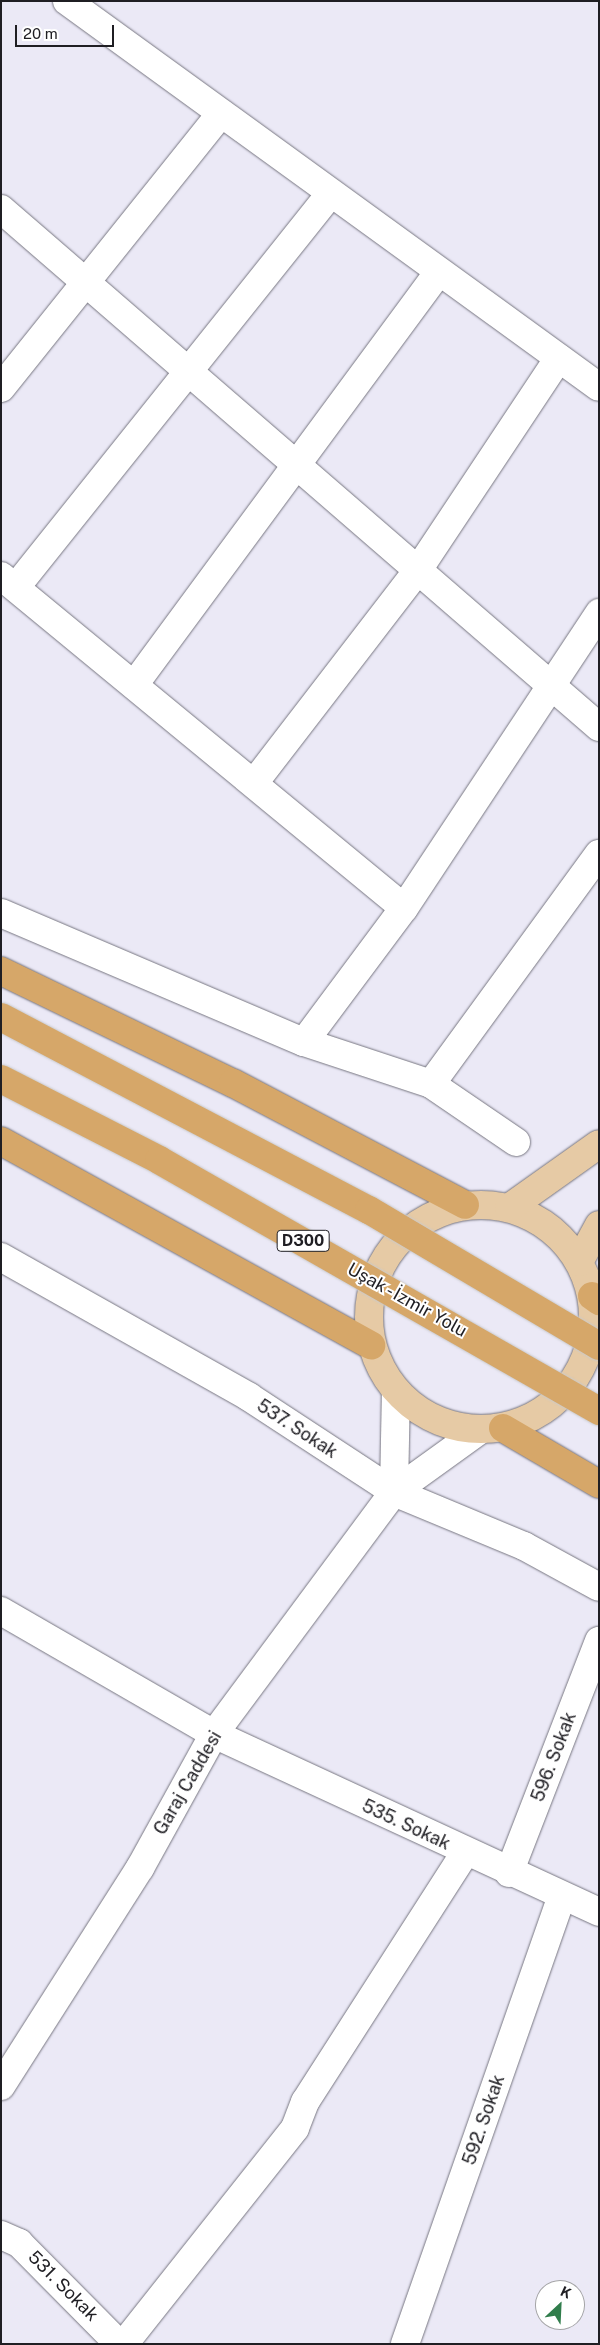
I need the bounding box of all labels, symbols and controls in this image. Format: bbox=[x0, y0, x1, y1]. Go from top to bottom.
scale bar bbox=[18, 15, 116, 47]
text: 20 m bbox=[23, 25, 58, 42]
road number: D300 bbox=[276, 1228, 330, 1254]
street label: Uşak - İzmir Yolu bbox=[341, 1257, 473, 1343]
street label: 537. Sokak bbox=[253, 1395, 341, 1463]
street label: 596. Sokak bbox=[527, 1709, 581, 1805]
street label: Garaj Caddesi bbox=[150, 1727, 226, 1839]
street label: 535. Sokak bbox=[358, 1795, 454, 1855]
street label: 592. Sokak bbox=[458, 2072, 510, 2168]
street label: 531. Sokak bbox=[23, 2246, 103, 2326]
north arrow bbox=[535, 2280, 585, 2330]
text: K bbox=[558, 2283, 574, 2302]

